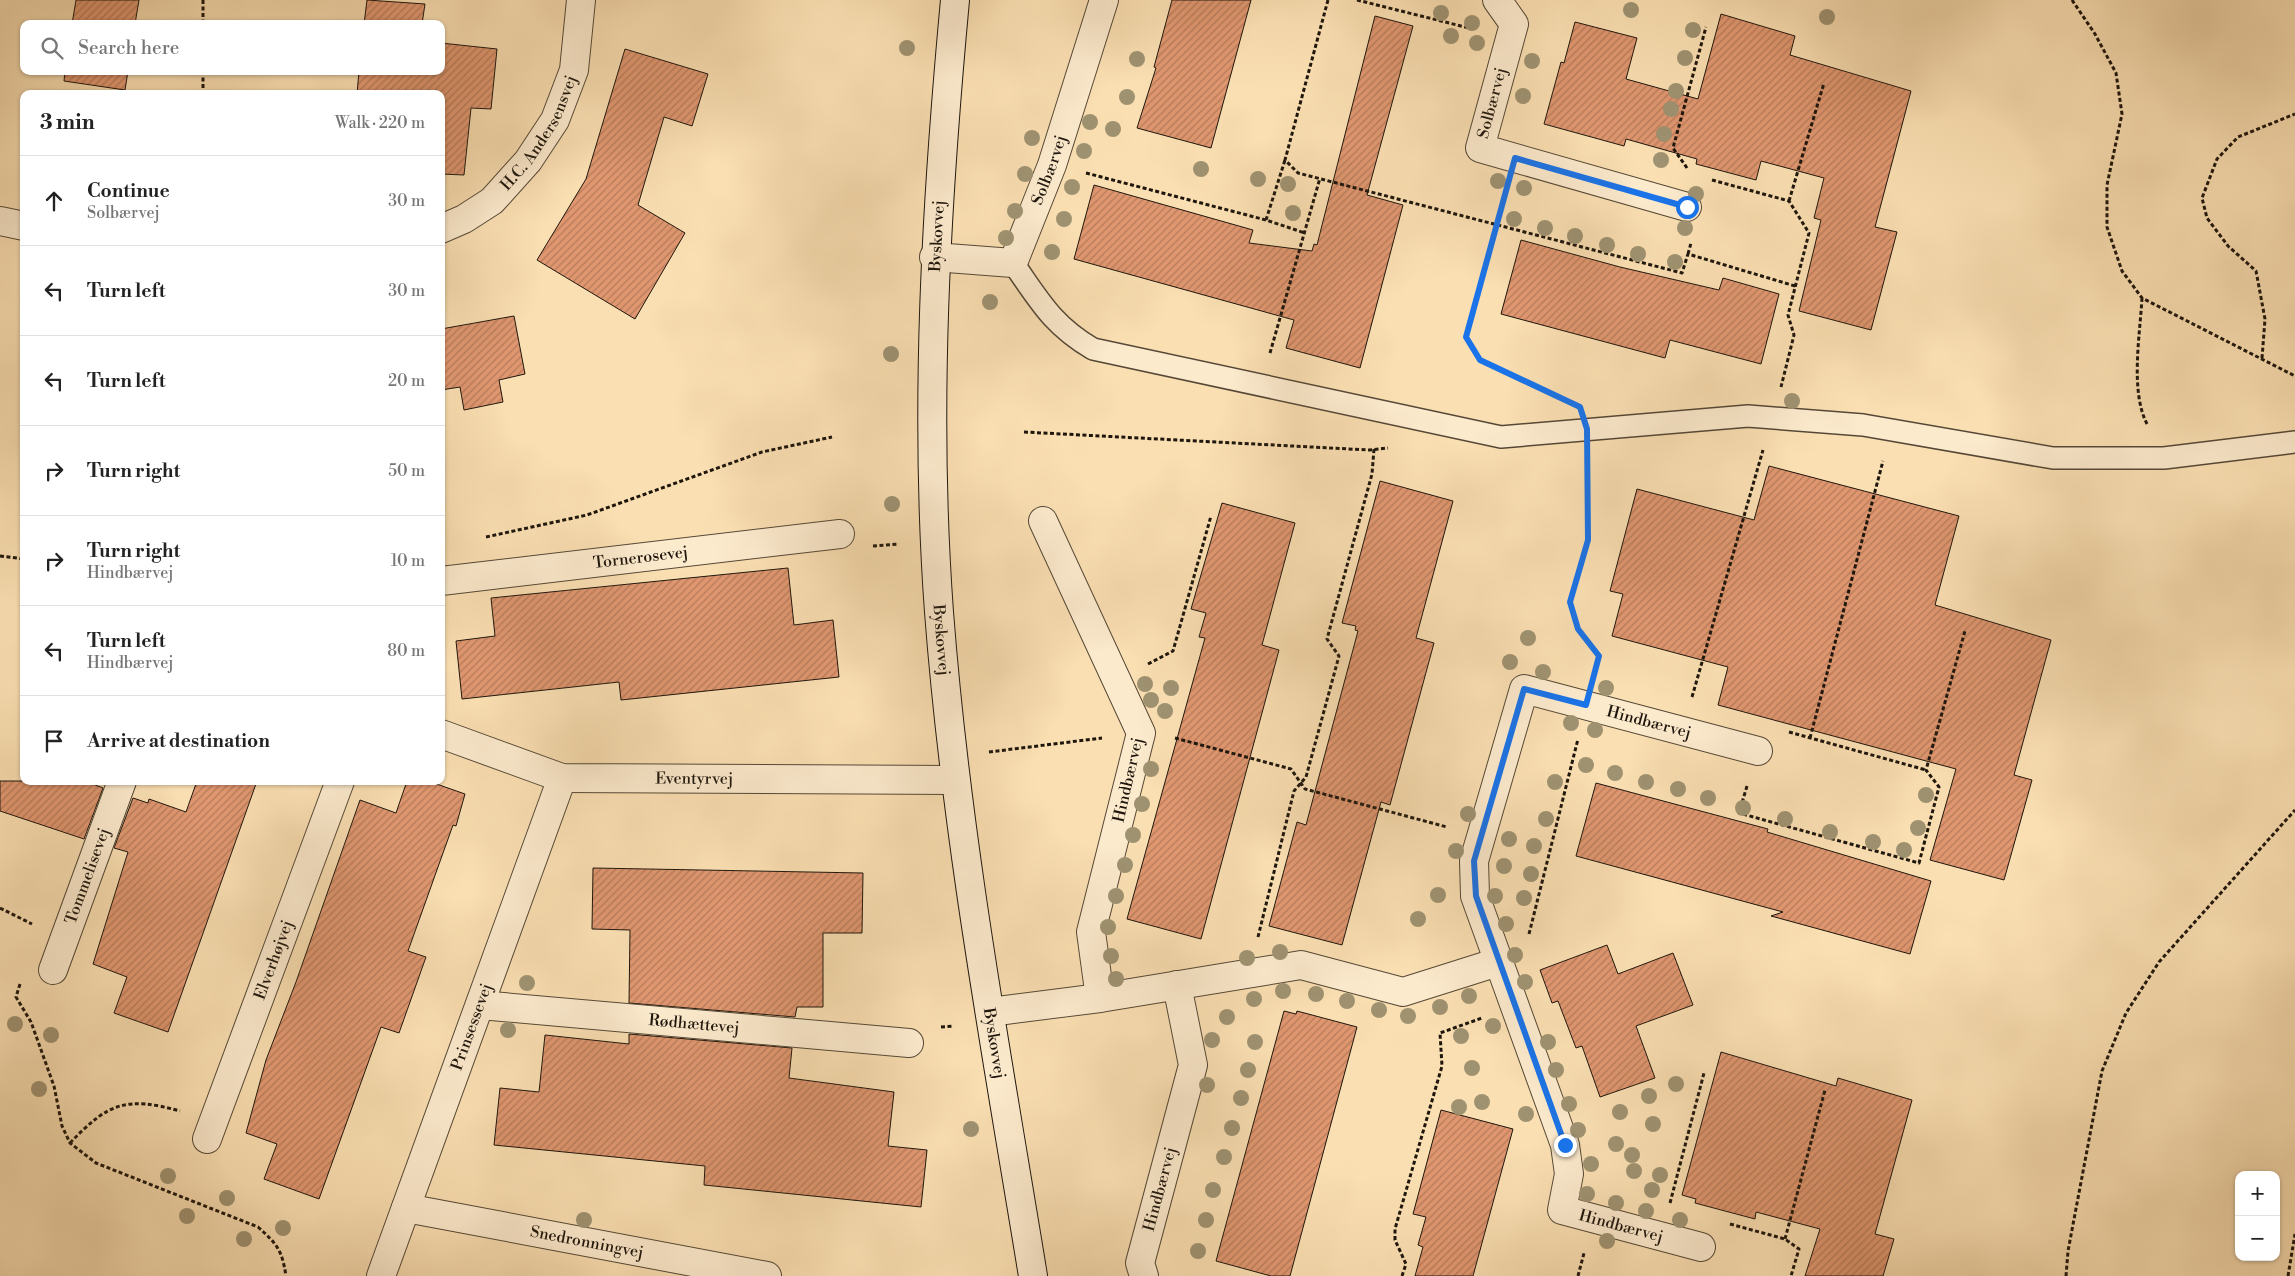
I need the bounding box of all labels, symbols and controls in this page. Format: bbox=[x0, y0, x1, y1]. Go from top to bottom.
search box bbox=[20, 20, 445, 75]
icon: search bbox=[38, 34, 66, 62]
text: Search here bbox=[78, 36, 179, 60]
street label: Solbærvej bbox=[1473, 65, 1511, 141]
street label: H.C. Andersensvej bbox=[496, 72, 581, 195]
text: 3 min bbox=[40, 110, 95, 136]
text: Walk · 220 m bbox=[335, 113, 425, 133]
street label: Solbærvej bbox=[1027, 133, 1071, 208]
text: Continue bbox=[87, 179, 170, 203]
icon: ahead bbox=[40, 187, 68, 215]
text: 30 m bbox=[388, 191, 425, 211]
route start bbox=[1676, 196, 1699, 219]
street label: Byskovvej bbox=[925, 200, 949, 273]
text: Solbærvej bbox=[87, 203, 160, 223]
icon: left bbox=[40, 277, 68, 305]
text: Turn left bbox=[87, 279, 166, 303]
text: 30 m bbox=[388, 281, 425, 301]
icon: left bbox=[40, 367, 68, 395]
text: Turn left bbox=[87, 369, 166, 393]
text: 20 m bbox=[388, 371, 425, 391]
icon: right bbox=[40, 457, 68, 485]
text: Turn right bbox=[87, 459, 180, 483]
text: 50 m bbox=[388, 461, 425, 481]
text: Turn right bbox=[87, 539, 180, 563]
street label: Tornerosevej bbox=[592, 542, 689, 573]
icon: right bbox=[40, 547, 68, 575]
text: 10 m bbox=[391, 551, 425, 571]
text: Hindbærvej bbox=[87, 563, 174, 583]
street label: Byskovvej bbox=[928, 603, 954, 677]
text: Turn left bbox=[87, 629, 166, 653]
icon: left bbox=[40, 637, 68, 665]
text: 80 m bbox=[387, 641, 425, 661]
text: Hindbærvej bbox=[87, 653, 174, 673]
street label: Hindbærvej bbox=[1605, 701, 1693, 743]
icon: arrive bbox=[40, 727, 68, 755]
text: Arrive at destination bbox=[87, 729, 270, 753]
street label: Hindbærvej bbox=[1109, 736, 1147, 824]
street label: Eventyrvej bbox=[655, 768, 733, 789]
street label: Tommelisevej bbox=[61, 825, 114, 927]
street label: Elverhøjvej bbox=[250, 917, 297, 1002]
street label: Prinsessevej bbox=[447, 981, 497, 1073]
street label: Byskovvej bbox=[979, 1006, 1010, 1080]
street label: Rødhættevej bbox=[648, 1010, 740, 1038]
route end bbox=[1554, 1134, 1577, 1157]
street label: Hindbærvej bbox=[1139, 1145, 1181, 1234]
map controls bbox=[2235, 1171, 2280, 1261]
button: + bbox=[2235, 1171, 2280, 1216]
street label: Hindbærvej bbox=[1577, 1205, 1665, 1247]
button: − bbox=[2235, 1216, 2280, 1261]
street label: Snedronningvej bbox=[528, 1222, 645, 1263]

